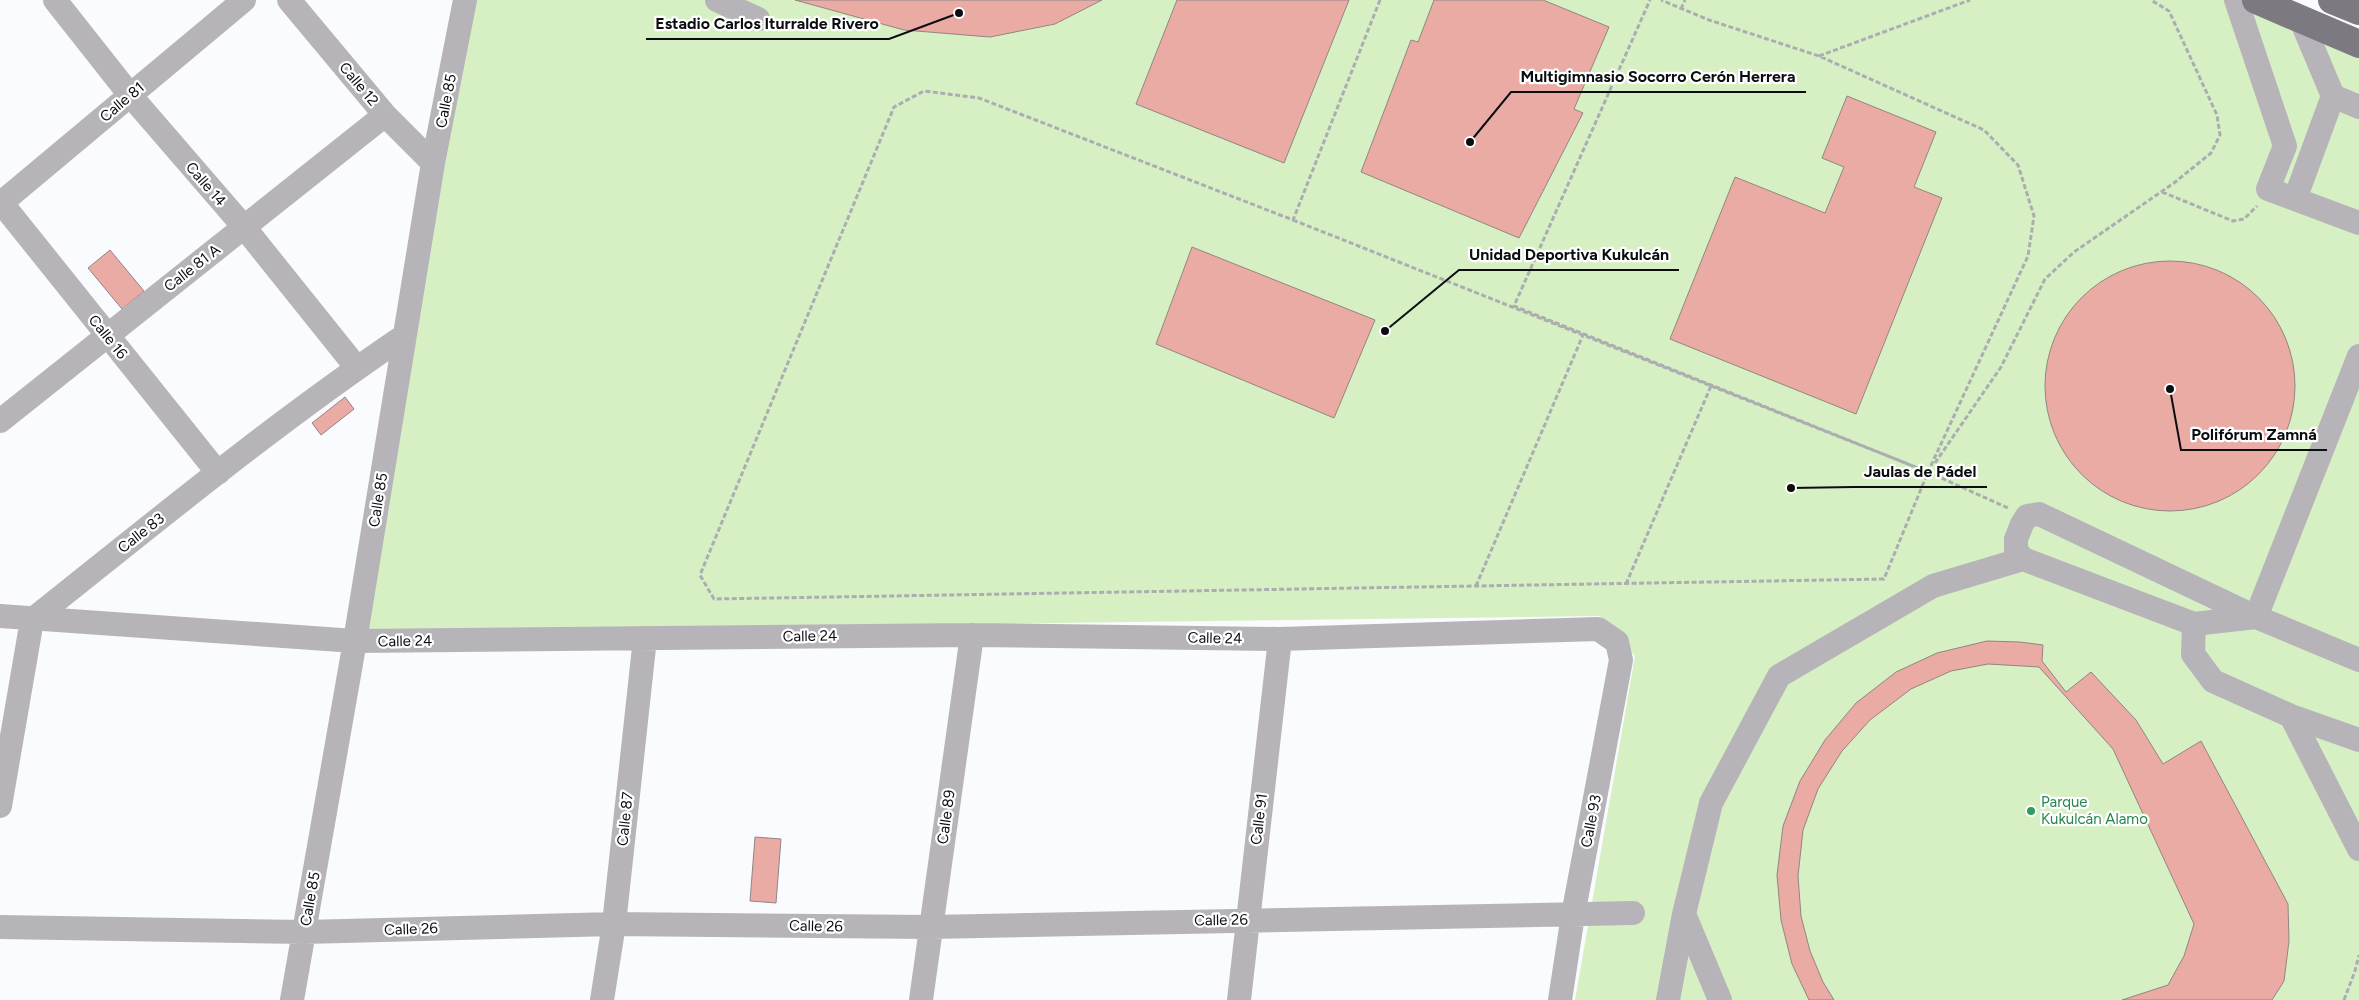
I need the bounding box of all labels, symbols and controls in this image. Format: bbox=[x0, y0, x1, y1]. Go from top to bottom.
callout: Estadio Carlos Iturralde Rivero bbox=[646, 8, 889, 39]
text: Estadio Carlos Iturralde Rivero bbox=[655, 14, 879, 33]
street label: Calle 12 bbox=[336, 58, 382, 110]
callout: Multigimnasio Socorro Cerón Herrera bbox=[1511, 61, 1806, 92]
text: Multigimnasio Socorro Cerón Herrera bbox=[1521, 67, 1795, 86]
street label: Calle 85 bbox=[432, 72, 460, 130]
street label: Calle 81 bbox=[96, 78, 148, 126]
street label: Calle 14 bbox=[182, 158, 230, 210]
callout: Unidad Deportiva Kukulcán bbox=[1459, 239, 1679, 270]
street label: Calle 81 A bbox=[160, 241, 224, 295]
text: Unidad Deportiva Kukulcán bbox=[1469, 245, 1669, 264]
street label: Calle 16 bbox=[85, 311, 132, 363]
callout: Polifórum Zamná bbox=[2181, 419, 2327, 450]
text: Polifórum Zamná bbox=[2191, 425, 2317, 444]
callout: Jaulas de Pádel bbox=[1854, 456, 1987, 487]
text: Jaulas de Pádel bbox=[1864, 462, 1976, 481]
street label: Calle 85 bbox=[365, 472, 391, 528]
street label: Calle 83 bbox=[114, 509, 168, 557]
street label: Calle 24 bbox=[783, 627, 837, 645]
street label: Calle 24 bbox=[1188, 629, 1242, 647]
street label: Calle 24 bbox=[378, 632, 432, 650]
street label: Calle 89 bbox=[933, 789, 959, 845]
street label: Calle 87 bbox=[613, 791, 637, 847]
street label: Calle 91 bbox=[1247, 792, 1271, 846]
street label: Calle 93 bbox=[1577, 793, 1605, 849]
place label: Parque Kukulcán Alamo bbox=[2041, 793, 2148, 828]
marker: Parque Kukulcán Alamo bbox=[2025, 805, 2037, 817]
street label: Calle 85 bbox=[296, 870, 324, 928]
street label: Calle 26 bbox=[1194, 911, 1249, 929]
street label: Calle 26 bbox=[789, 917, 844, 935]
street label: Calle 26 bbox=[384, 919, 439, 939]

